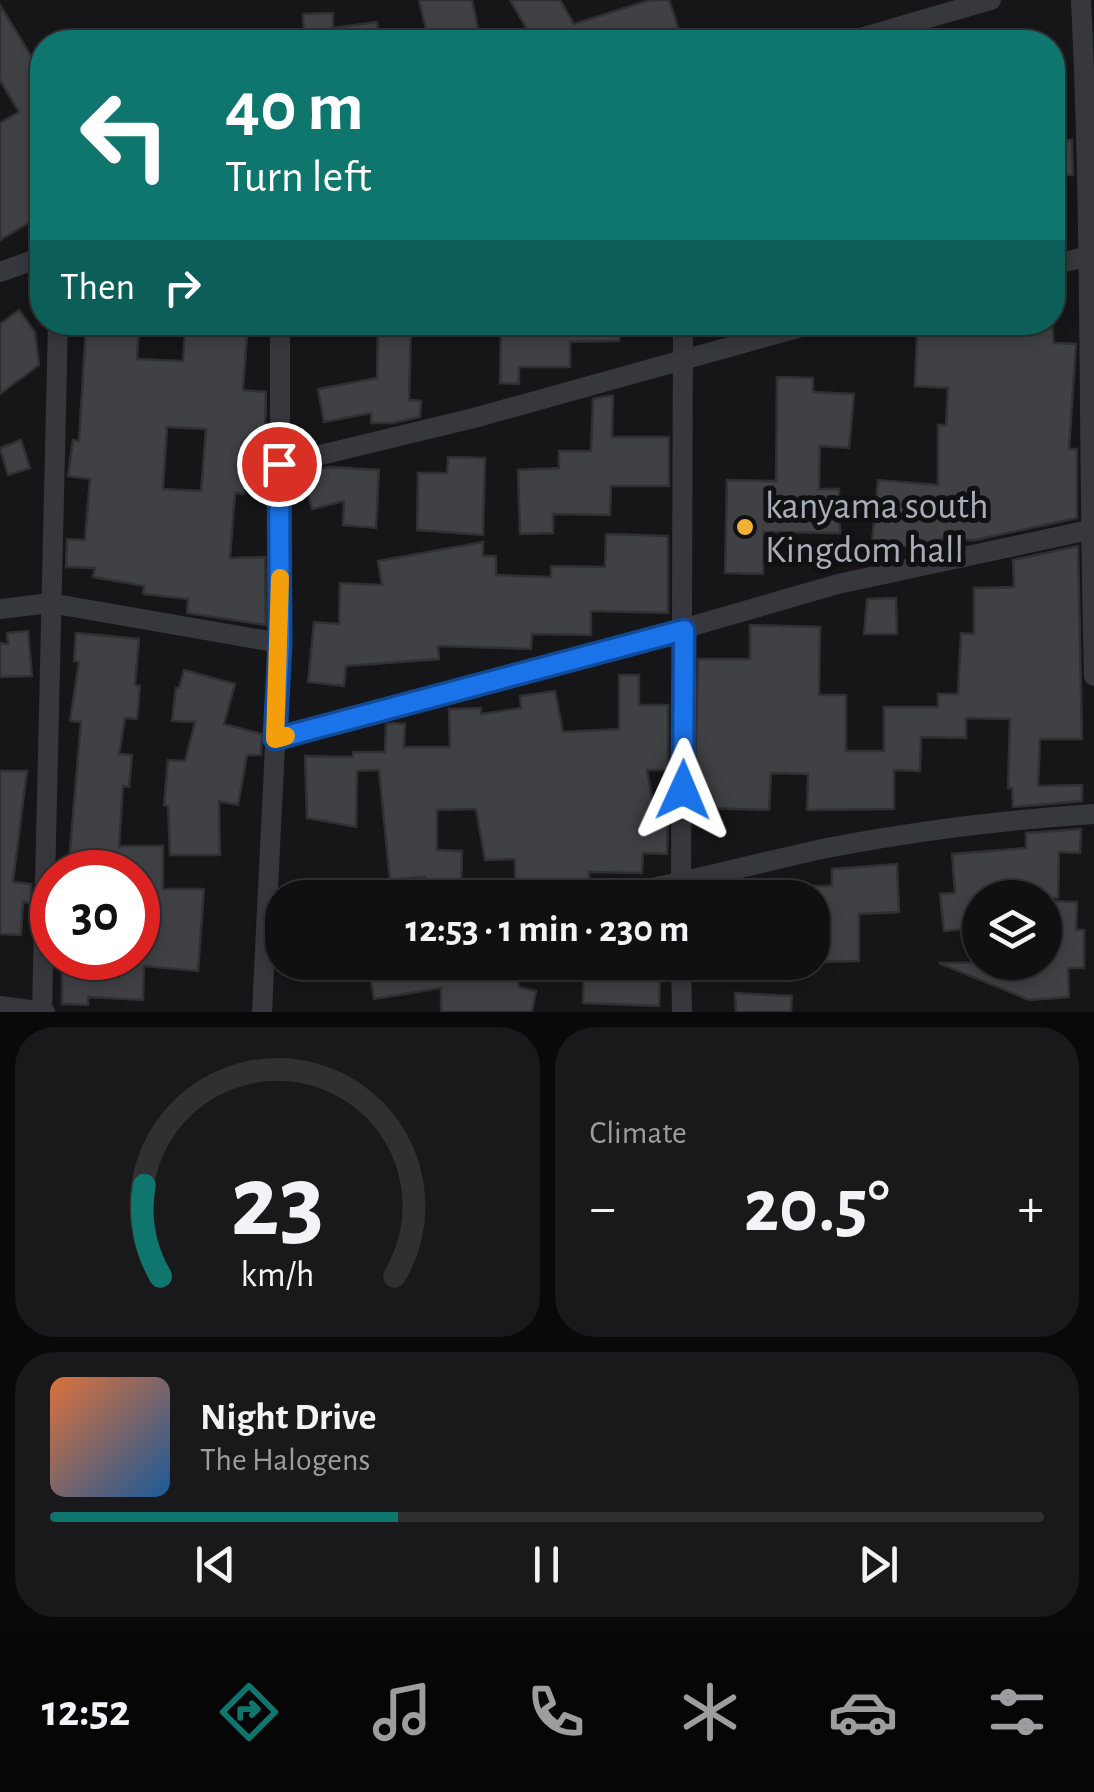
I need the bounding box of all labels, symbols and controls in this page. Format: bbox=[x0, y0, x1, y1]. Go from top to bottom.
icon: left bbox=[60, 70, 190, 200]
text: 40 m bbox=[225, 73, 364, 143]
text: Turn left bbox=[225, 155, 372, 200]
icon: right bbox=[155, 260, 210, 315]
text: Then bbox=[60, 269, 135, 307]
pin bbox=[237, 422, 322, 507]
icon: arrive bbox=[252, 437, 307, 492]
place label: kanyama south Kingdom hall bbox=[765, 488, 989, 570]
marker: kanyama south Kingdom hall bbox=[734, 516, 756, 538]
position arrow bbox=[631, 738, 735, 842]
speed limit sign: 30 bbox=[30, 850, 160, 980]
map controls bbox=[962, 880, 1062, 980]
button: layers bbox=[962, 880, 1062, 980]
text: 12:53 · 1 min · 230 m bbox=[405, 911, 690, 949]
text: Climate bbox=[590, 1117, 687, 1149]
text: 23 bbox=[230, 1151, 324, 1255]
text: 20.5° bbox=[744, 1170, 890, 1245]
text: − bbox=[590, 1181, 616, 1236]
text: + bbox=[1018, 1181, 1044, 1236]
text: km/h bbox=[240, 1257, 314, 1293]
text: Night Drive bbox=[200, 1399, 376, 1437]
text: The Halogens bbox=[200, 1444, 370, 1476]
icon: previous bbox=[188, 1537, 243, 1592]
icon: pause bbox=[519, 1537, 574, 1592]
icon: next bbox=[851, 1537, 906, 1592]
icon: directions bbox=[214, 1677, 284, 1747]
icon: music bbox=[367, 1677, 437, 1747]
icon: phone bbox=[521, 1677, 591, 1747]
icon: climate bbox=[675, 1677, 745, 1747]
icon: car bbox=[828, 1677, 898, 1747]
icon: filters bbox=[982, 1677, 1052, 1747]
text: 12:52 bbox=[42, 1689, 130, 1734]

